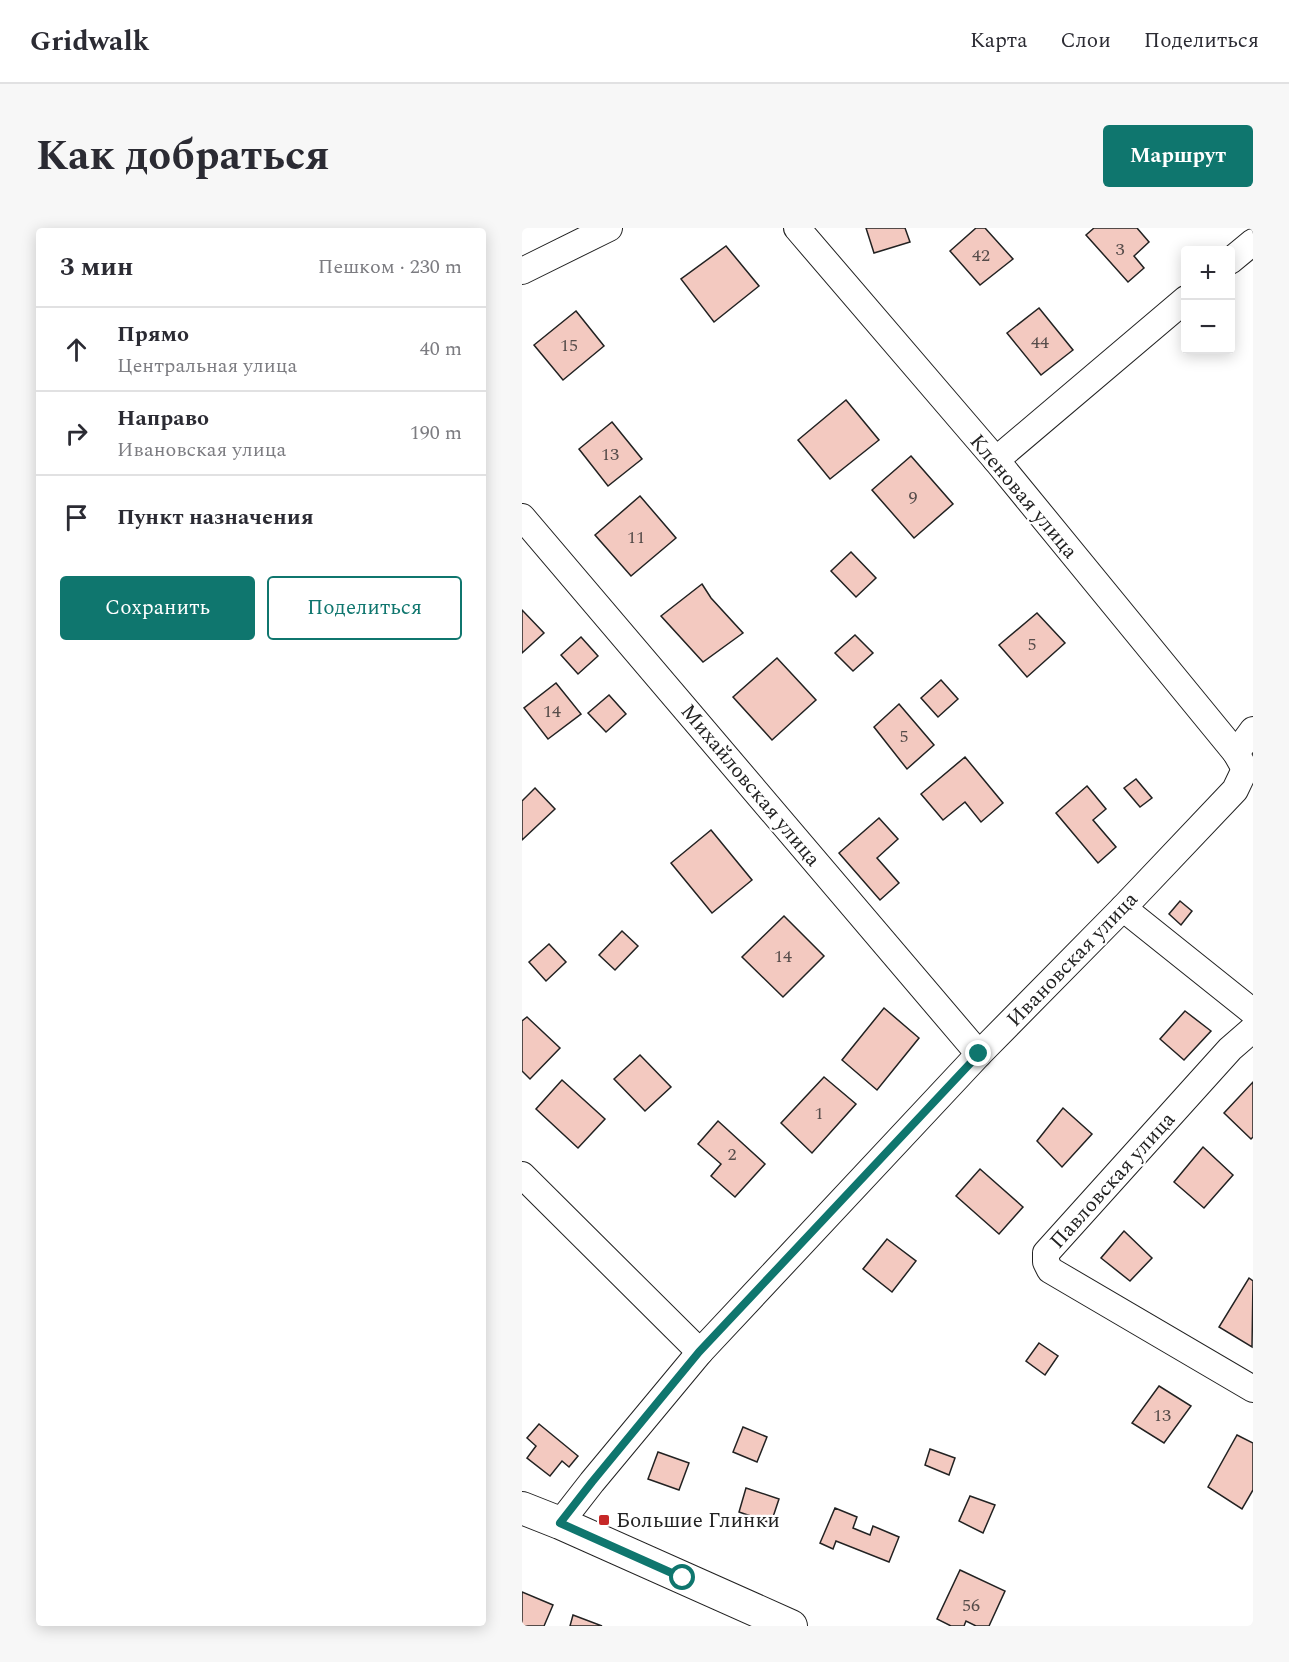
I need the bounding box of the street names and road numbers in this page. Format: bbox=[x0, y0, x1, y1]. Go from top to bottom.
street label: Кленовая улица bbox=[961, 427, 1086, 567]
street label: Михайловская улица bbox=[672, 697, 829, 875]
street label: Ивановская улица bbox=[999, 884, 1146, 1035]
street label: Павловская улица bbox=[1042, 1104, 1184, 1256]

